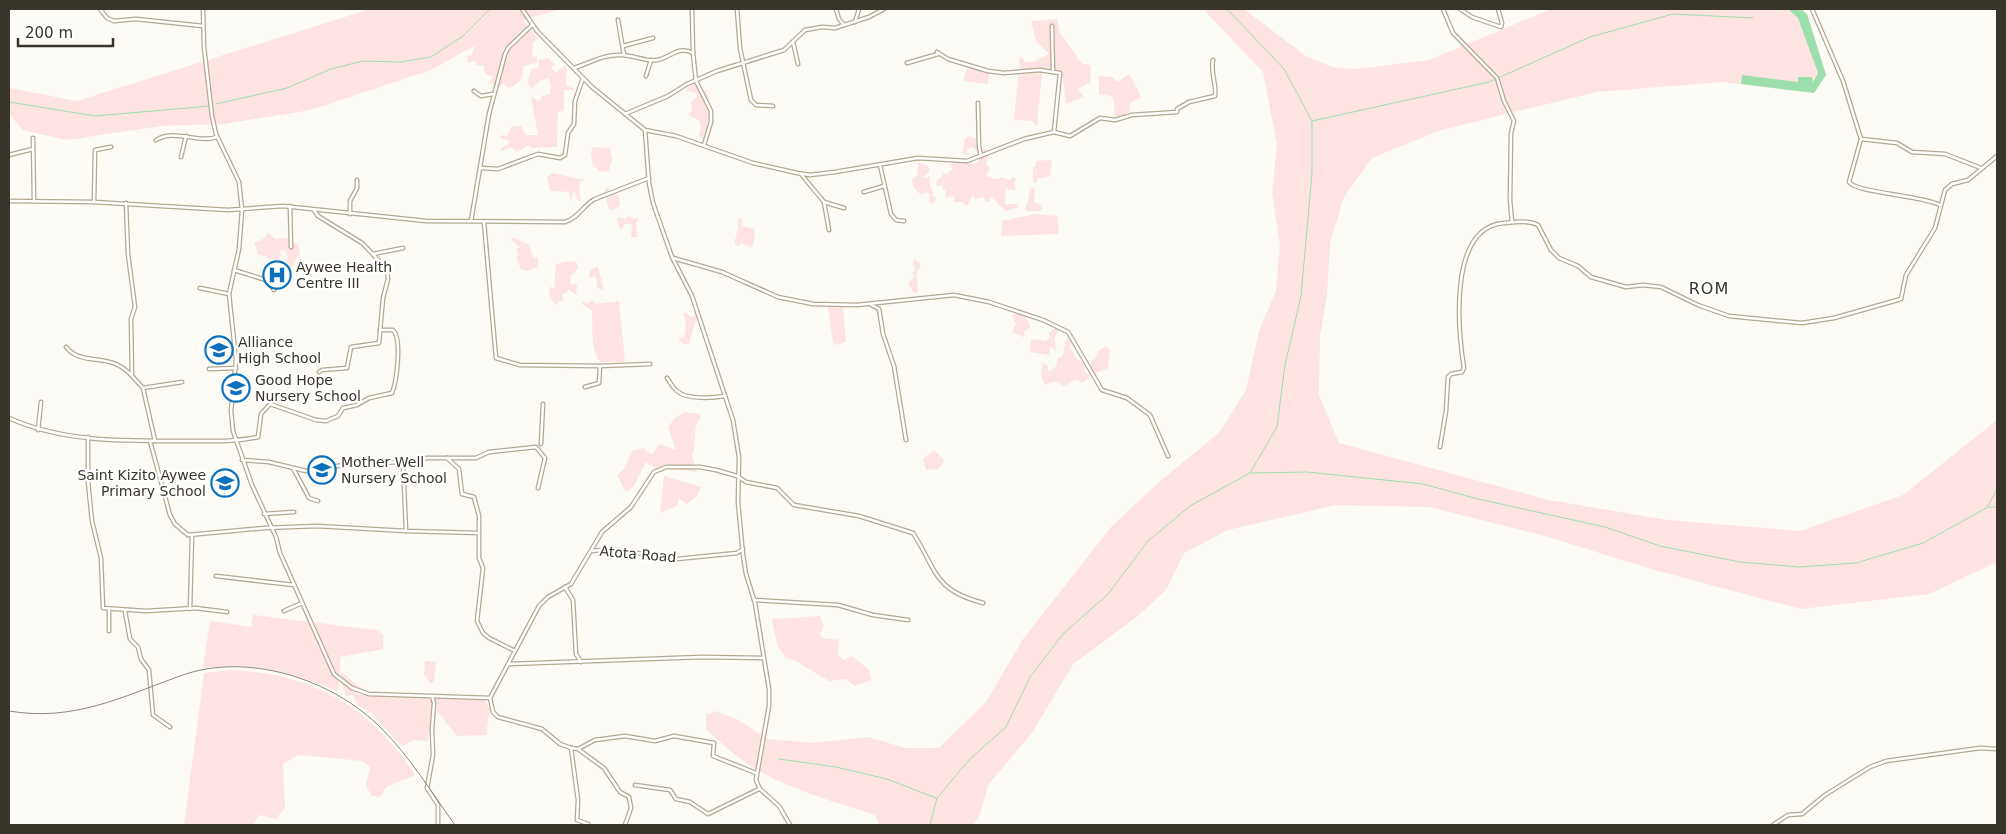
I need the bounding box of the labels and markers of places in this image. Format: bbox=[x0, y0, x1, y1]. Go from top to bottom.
place label: Aywee Health Centre III bbox=[296, 259, 392, 291]
hospital icon: Aywee Health Centre III bbox=[262, 260, 292, 290]
place label: Alliance High School bbox=[238, 334, 321, 366]
school or university icon: Alliance High School bbox=[204, 335, 234, 365]
place label: Good Hope Nursery School bbox=[255, 372, 361, 404]
school or university icon: Good Hope Nursery School bbox=[221, 373, 251, 403]
place label: Mother Well Nursery School bbox=[341, 454, 447, 486]
school or university icon: Mother Well Nursery School bbox=[307, 455, 337, 485]
place label: Saint Kizito Aywee Primary School bbox=[77, 467, 206, 499]
school or university icon: Saint Kizito Aywee Primary School bbox=[210, 468, 240, 498]

